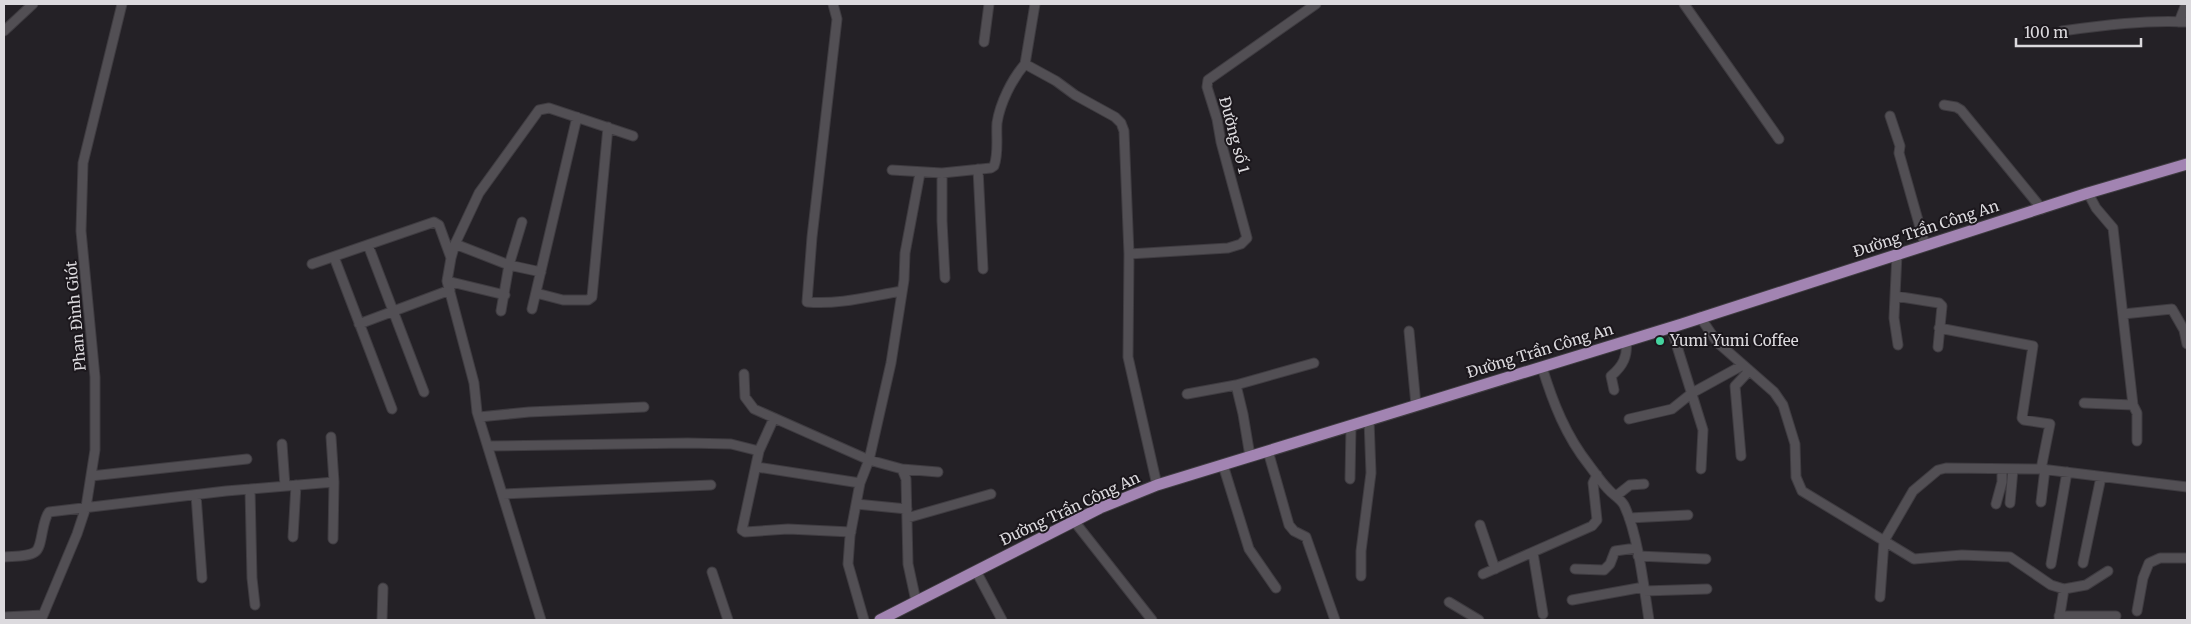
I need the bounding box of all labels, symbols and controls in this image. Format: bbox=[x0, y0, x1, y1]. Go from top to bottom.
scale bar bbox=[2016, 15, 2141, 47]
text: 100 m bbox=[2024, 23, 2068, 42]
street label: Đường số 1 bbox=[1215, 94, 1255, 176]
street label: Đường Trần Công An bbox=[1850, 195, 2001, 261]
street label: Phan Đình Giót bbox=[61, 260, 90, 372]
street label: Đường Trần Công An bbox=[1464, 318, 1615, 382]
place label: Yumi Yumi Coffee bbox=[1669, 331, 1799, 350]
marker: Yumi Yumi Coffee bbox=[1654, 335, 1666, 347]
street label: Đường Trần Công An bbox=[996, 467, 1143, 549]

